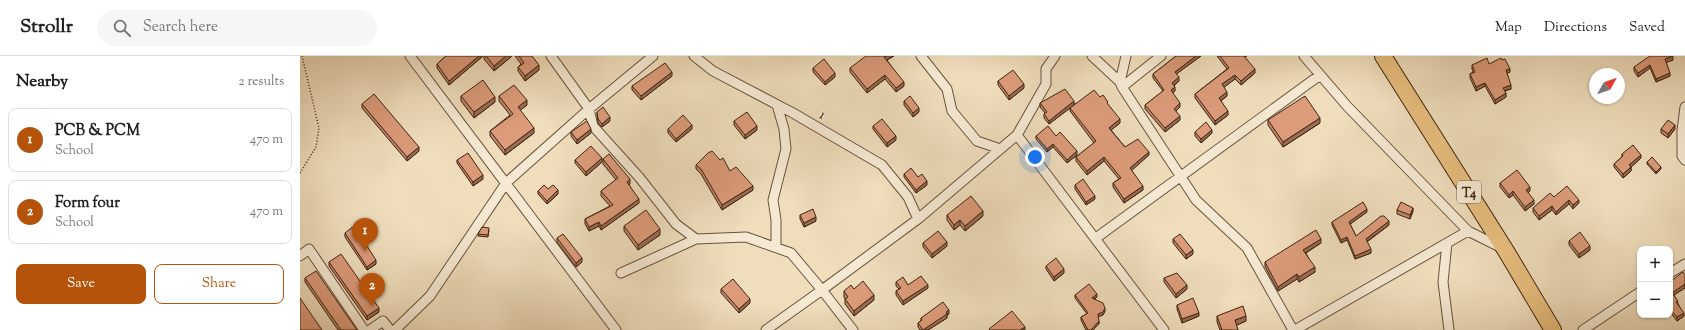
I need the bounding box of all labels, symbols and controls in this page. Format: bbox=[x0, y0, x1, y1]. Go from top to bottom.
search box bbox=[97, 10, 377, 46]
text: Strollr bbox=[20, 14, 73, 41]
icon: search bbox=[111, 17, 133, 39]
text: Search here bbox=[143, 17, 218, 38]
text: Map bbox=[1495, 18, 1522, 38]
text: Directions bbox=[1544, 18, 1607, 38]
text: Saved bbox=[1629, 18, 1665, 38]
north arrow bbox=[1589, 68, 1625, 104]
text: Nearby bbox=[16, 70, 68, 94]
text: 2 results bbox=[239, 73, 284, 91]
street label: 1 bbox=[815, 106, 829, 126]
text: PCB & PCM bbox=[55, 121, 140, 142]
text: 1 bbox=[28, 131, 32, 149]
text: 470 m bbox=[250, 131, 283, 149]
text: School bbox=[55, 142, 94, 160]
your location bbox=[1025, 147, 1045, 167]
road number: T4 bbox=[1457, 181, 1481, 203]
text: Form four bbox=[55, 193, 120, 214]
text: 2 bbox=[27, 203, 33, 221]
text: 470 m bbox=[250, 203, 283, 221]
text: School bbox=[55, 214, 94, 232]
pin: 1 bbox=[352, 218, 378, 251]
map controls bbox=[1637, 246, 1673, 318]
button: + bbox=[1637, 246, 1673, 282]
button: Save bbox=[16, 264, 146, 304]
button: Share bbox=[154, 264, 284, 304]
pin: 2 bbox=[359, 273, 385, 306]
button: − bbox=[1637, 282, 1673, 318]

